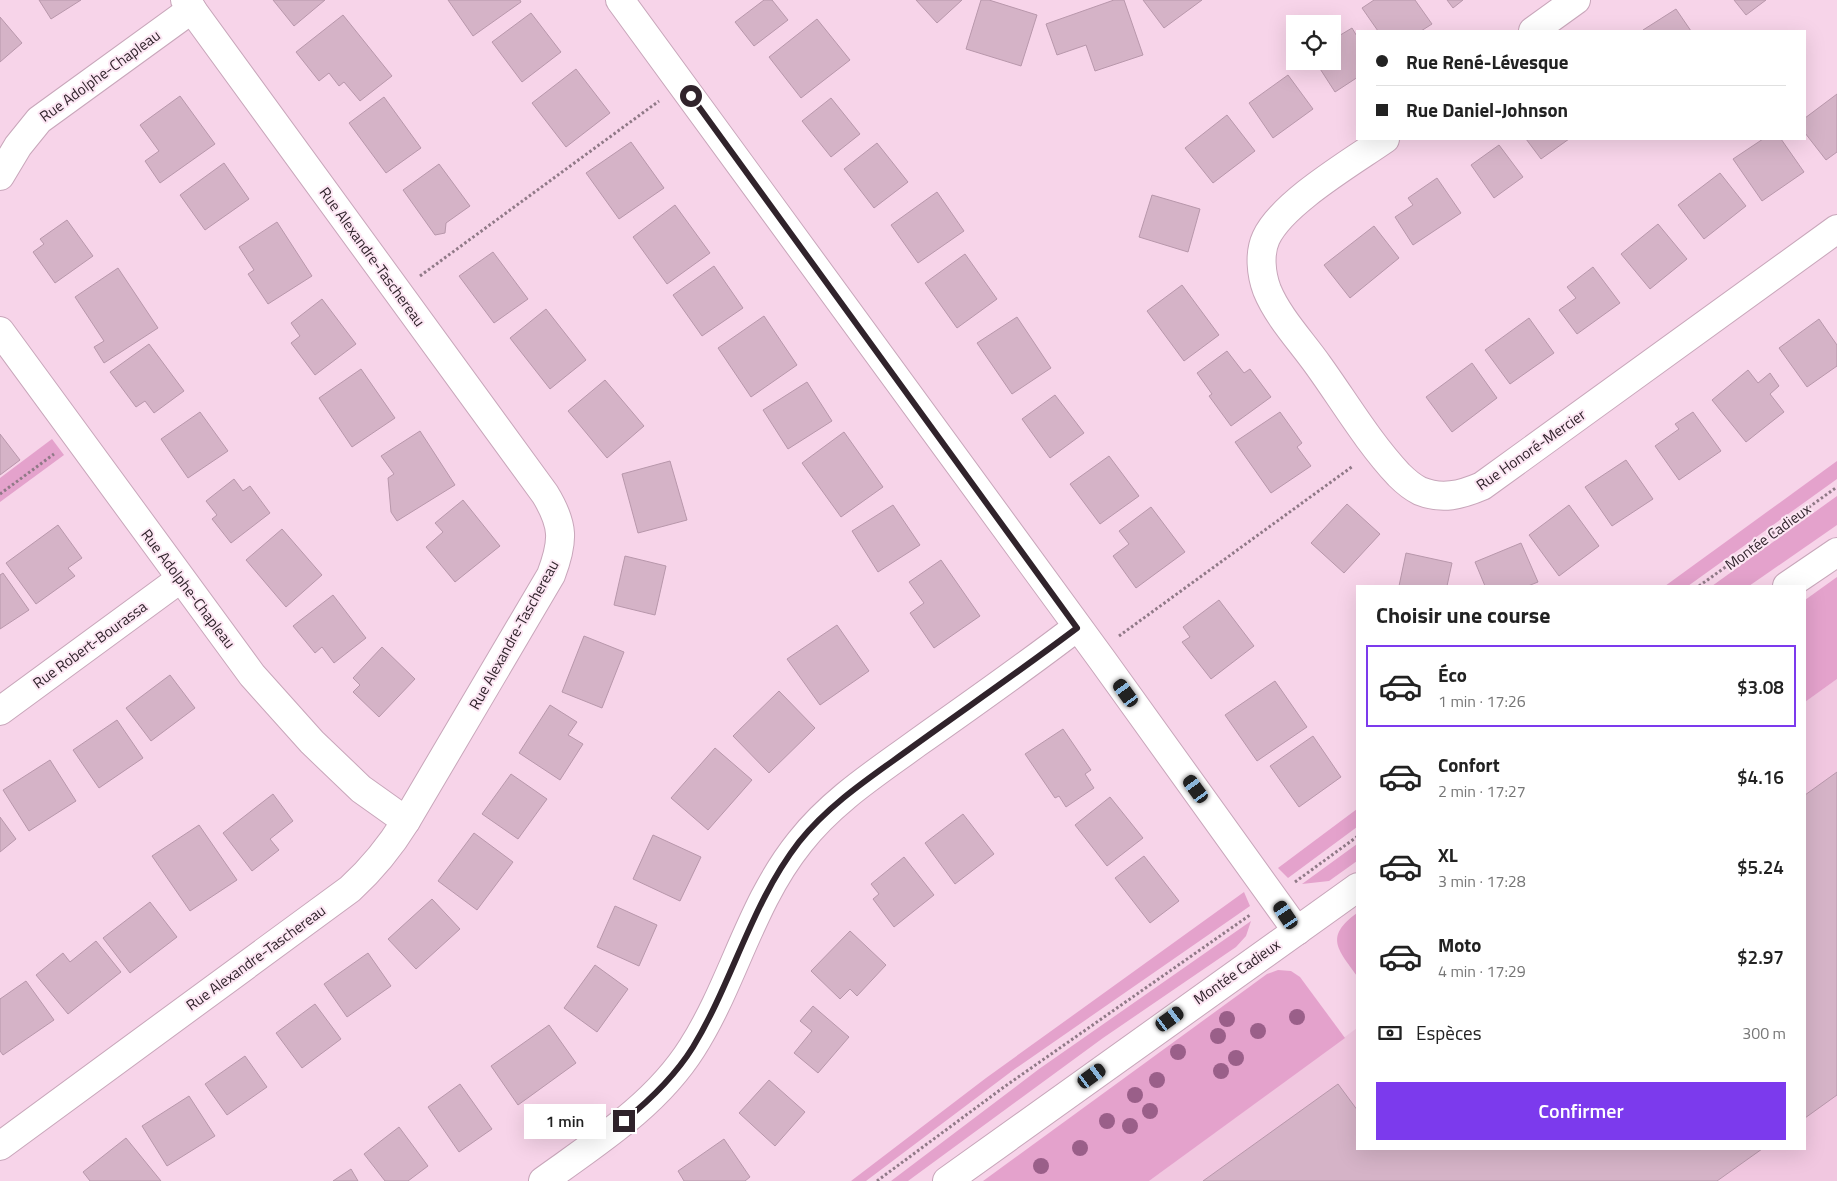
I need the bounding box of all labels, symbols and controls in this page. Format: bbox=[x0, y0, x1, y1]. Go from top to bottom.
map controls bbox=[1286, 15, 1341, 70]
button: locate bbox=[1286, 15, 1341, 70]
street label: Rue Adolphe-Chapleau bbox=[35, 24, 165, 127]
text: Rue René-Lévesque bbox=[1406, 47, 1568, 76]
route start bbox=[680, 85, 702, 107]
text: Rue Daniel-Johnson bbox=[1406, 95, 1568, 124]
street label: Rue Alexandre-Taschereau bbox=[314, 182, 431, 331]
street label: Rue Honoré-Mercier bbox=[1471, 403, 1590, 496]
street label: Montée Cadieux bbox=[1720, 497, 1816, 576]
street label: Rue Adolphe-Chapleau bbox=[136, 524, 241, 653]
street label: Rue Alexandre-Taschereau bbox=[463, 556, 564, 714]
street label: Rue Robert-Bourassa bbox=[28, 595, 152, 694]
text: Choisir une course bbox=[1376, 598, 1550, 632]
text: Éco bbox=[1438, 660, 1467, 689]
icon: car bbox=[1378, 664, 1423, 709]
text: $3.08 bbox=[1737, 672, 1784, 701]
car bbox=[1111, 676, 1140, 710]
text: 1 min · 17:26 bbox=[1438, 689, 1526, 713]
text: Confort bbox=[1438, 750, 1500, 779]
icon: car bbox=[1378, 754, 1423, 799]
text: $4.16 bbox=[1737, 762, 1784, 791]
car bbox=[1181, 772, 1210, 806]
text: 2 min · 17:27 bbox=[1438, 779, 1526, 803]
text: XL bbox=[1438, 840, 1458, 869]
icon: car bbox=[1378, 844, 1423, 889]
text: $5.24 bbox=[1737, 852, 1784, 881]
text: 3 min · 17:28 bbox=[1438, 869, 1526, 893]
car bbox=[1271, 898, 1300, 932]
street label: Rue Alexandre-Taschereau bbox=[181, 899, 330, 1016]
text: Moto bbox=[1438, 930, 1481, 959]
street label: Montée Cadieux bbox=[1189, 933, 1285, 1010]
icon: car bbox=[1378, 934, 1423, 979]
text: $2.97 bbox=[1737, 942, 1784, 971]
text: 4 min · 17:29 bbox=[1438, 959, 1526, 983]
car bbox=[1153, 1004, 1186, 1034]
text: Espèces bbox=[1416, 1018, 1482, 1047]
icon: cash bbox=[1376, 1019, 1404, 1047]
text: 300 m bbox=[1742, 1021, 1786, 1045]
car bbox=[1075, 1061, 1108, 1091]
button: Confirmer bbox=[1376, 1082, 1786, 1140]
callout: 1 min bbox=[524, 1104, 606, 1138]
text: 1 min bbox=[546, 1109, 584, 1133]
route end bbox=[613, 1110, 635, 1132]

